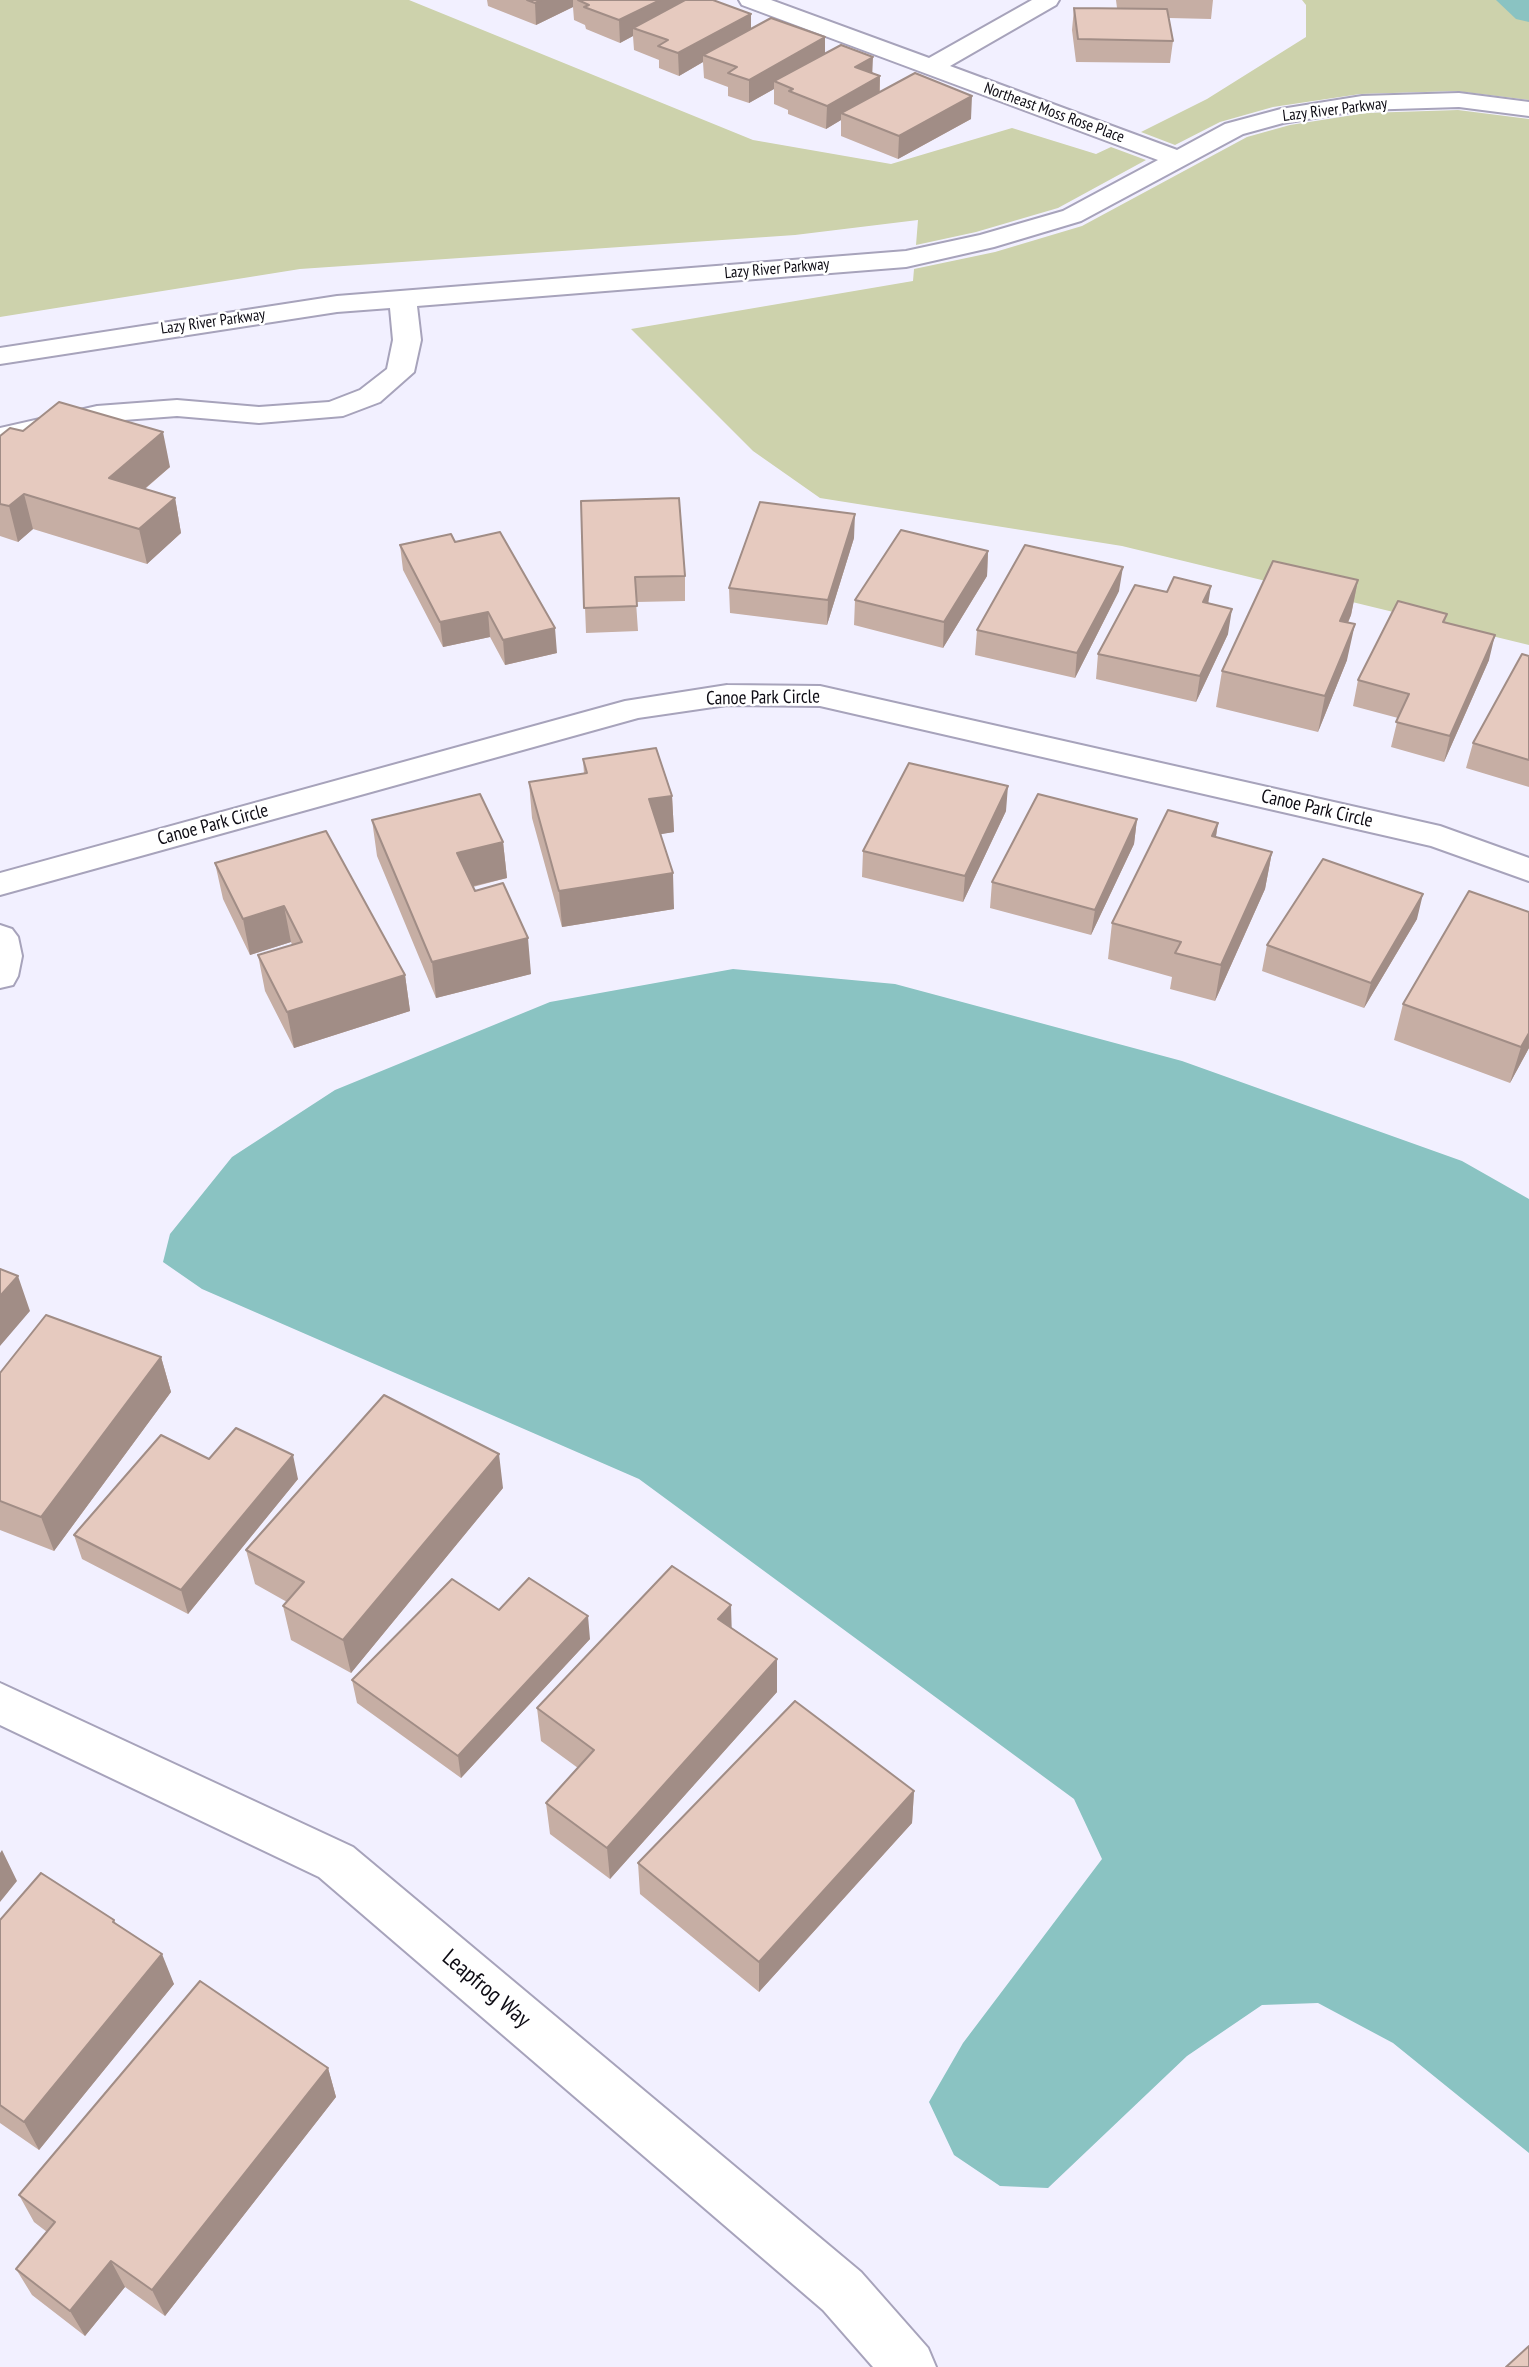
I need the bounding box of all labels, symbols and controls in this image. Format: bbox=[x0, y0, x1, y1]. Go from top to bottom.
street label: Northeast Moss Rose Place bbox=[981, 79, 1127, 147]
street label: Lazy River Parkway bbox=[1282, 94, 1388, 126]
street label: Lazy River Parkway bbox=[724, 255, 830, 283]
street label: Lazy River Parkway bbox=[160, 305, 266, 339]
street label: Canoe Park Circle bbox=[706, 686, 820, 710]
street label: Canoe Park Circle bbox=[1259, 785, 1375, 833]
street label: Canoe Park Circle bbox=[155, 799, 271, 851]
street label: Leapfrog Way bbox=[436, 1944, 536, 2034]

